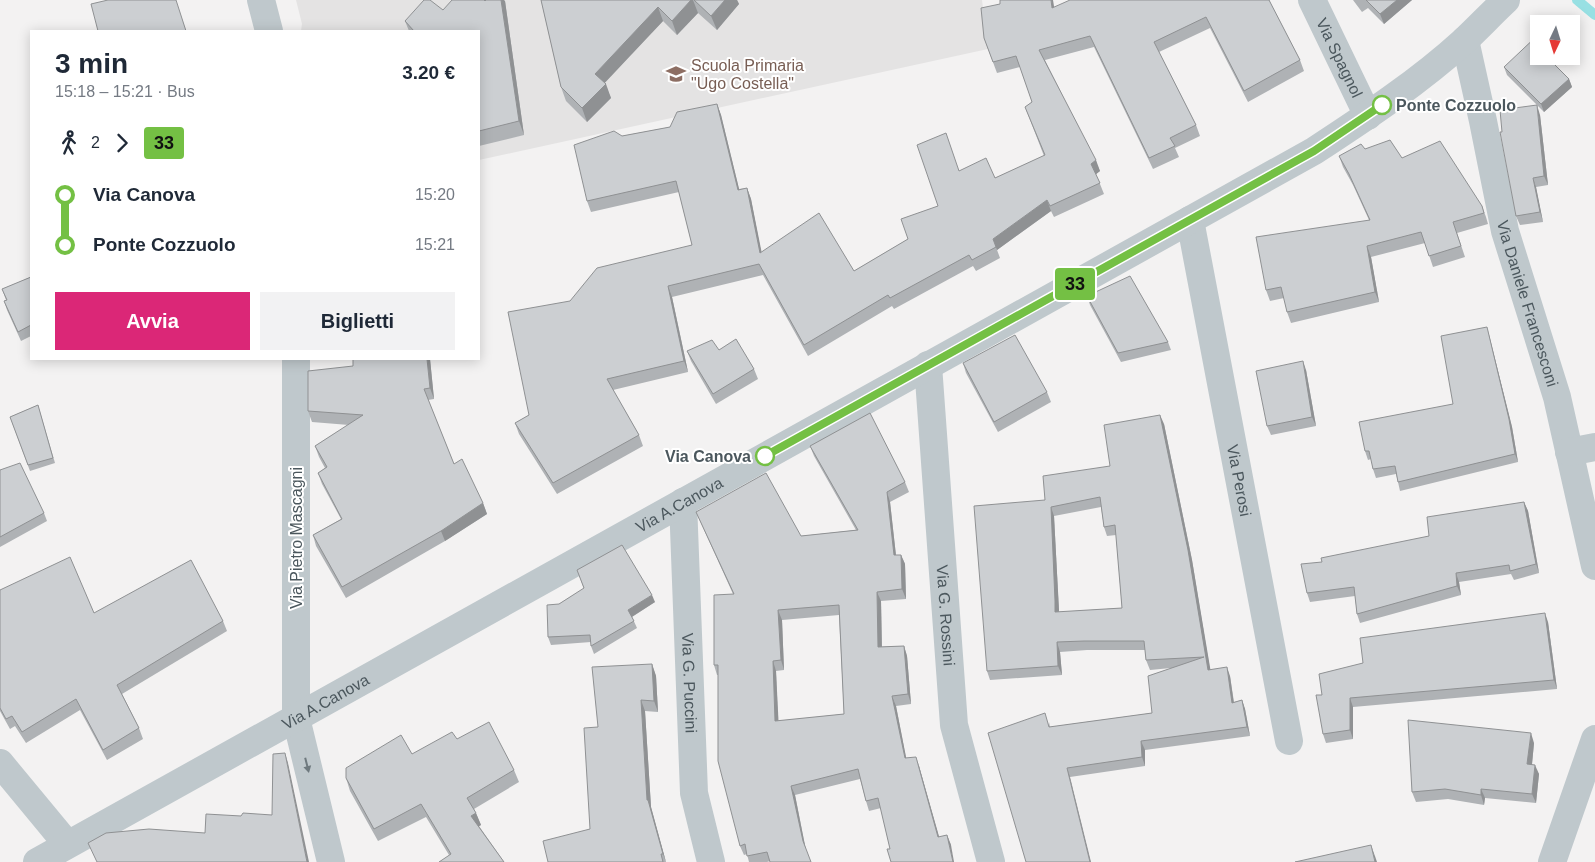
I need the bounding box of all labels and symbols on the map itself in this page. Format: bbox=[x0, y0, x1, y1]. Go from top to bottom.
street label: Via Spagnol bbox=[1313, 15, 1366, 100]
north arrow bbox=[1530, 15, 1580, 65]
place label: Scuola Primaria "Ugo Costella" bbox=[691, 57, 804, 92]
school or university icon: Scuola Primaria "Ugo Costella" bbox=[665, 63, 687, 85]
marker: Ponte Cozzuolo bbox=[1372, 95, 1392, 115]
place label: Ponte Cozzuolo bbox=[1396, 97, 1516, 114]
street label: Via Daniele Francesconi bbox=[1494, 219, 1561, 389]
line badge: 33 bbox=[1052, 268, 1098, 300]
street label: Via Perosi bbox=[1224, 443, 1254, 518]
marker: Via Canova bbox=[755, 446, 775, 466]
place label: Via Canova bbox=[665, 448, 751, 465]
street label: Via Pietro Mascagni bbox=[288, 467, 305, 609]
street label: Via A.Canova bbox=[633, 474, 726, 536]
street label: Via G. Rossini bbox=[933, 564, 958, 666]
street label: Via G. Puccini bbox=[679, 632, 700, 733]
street label: Via A.Canova bbox=[279, 671, 372, 733]
one-way arrow bbox=[303, 758, 311, 773]

